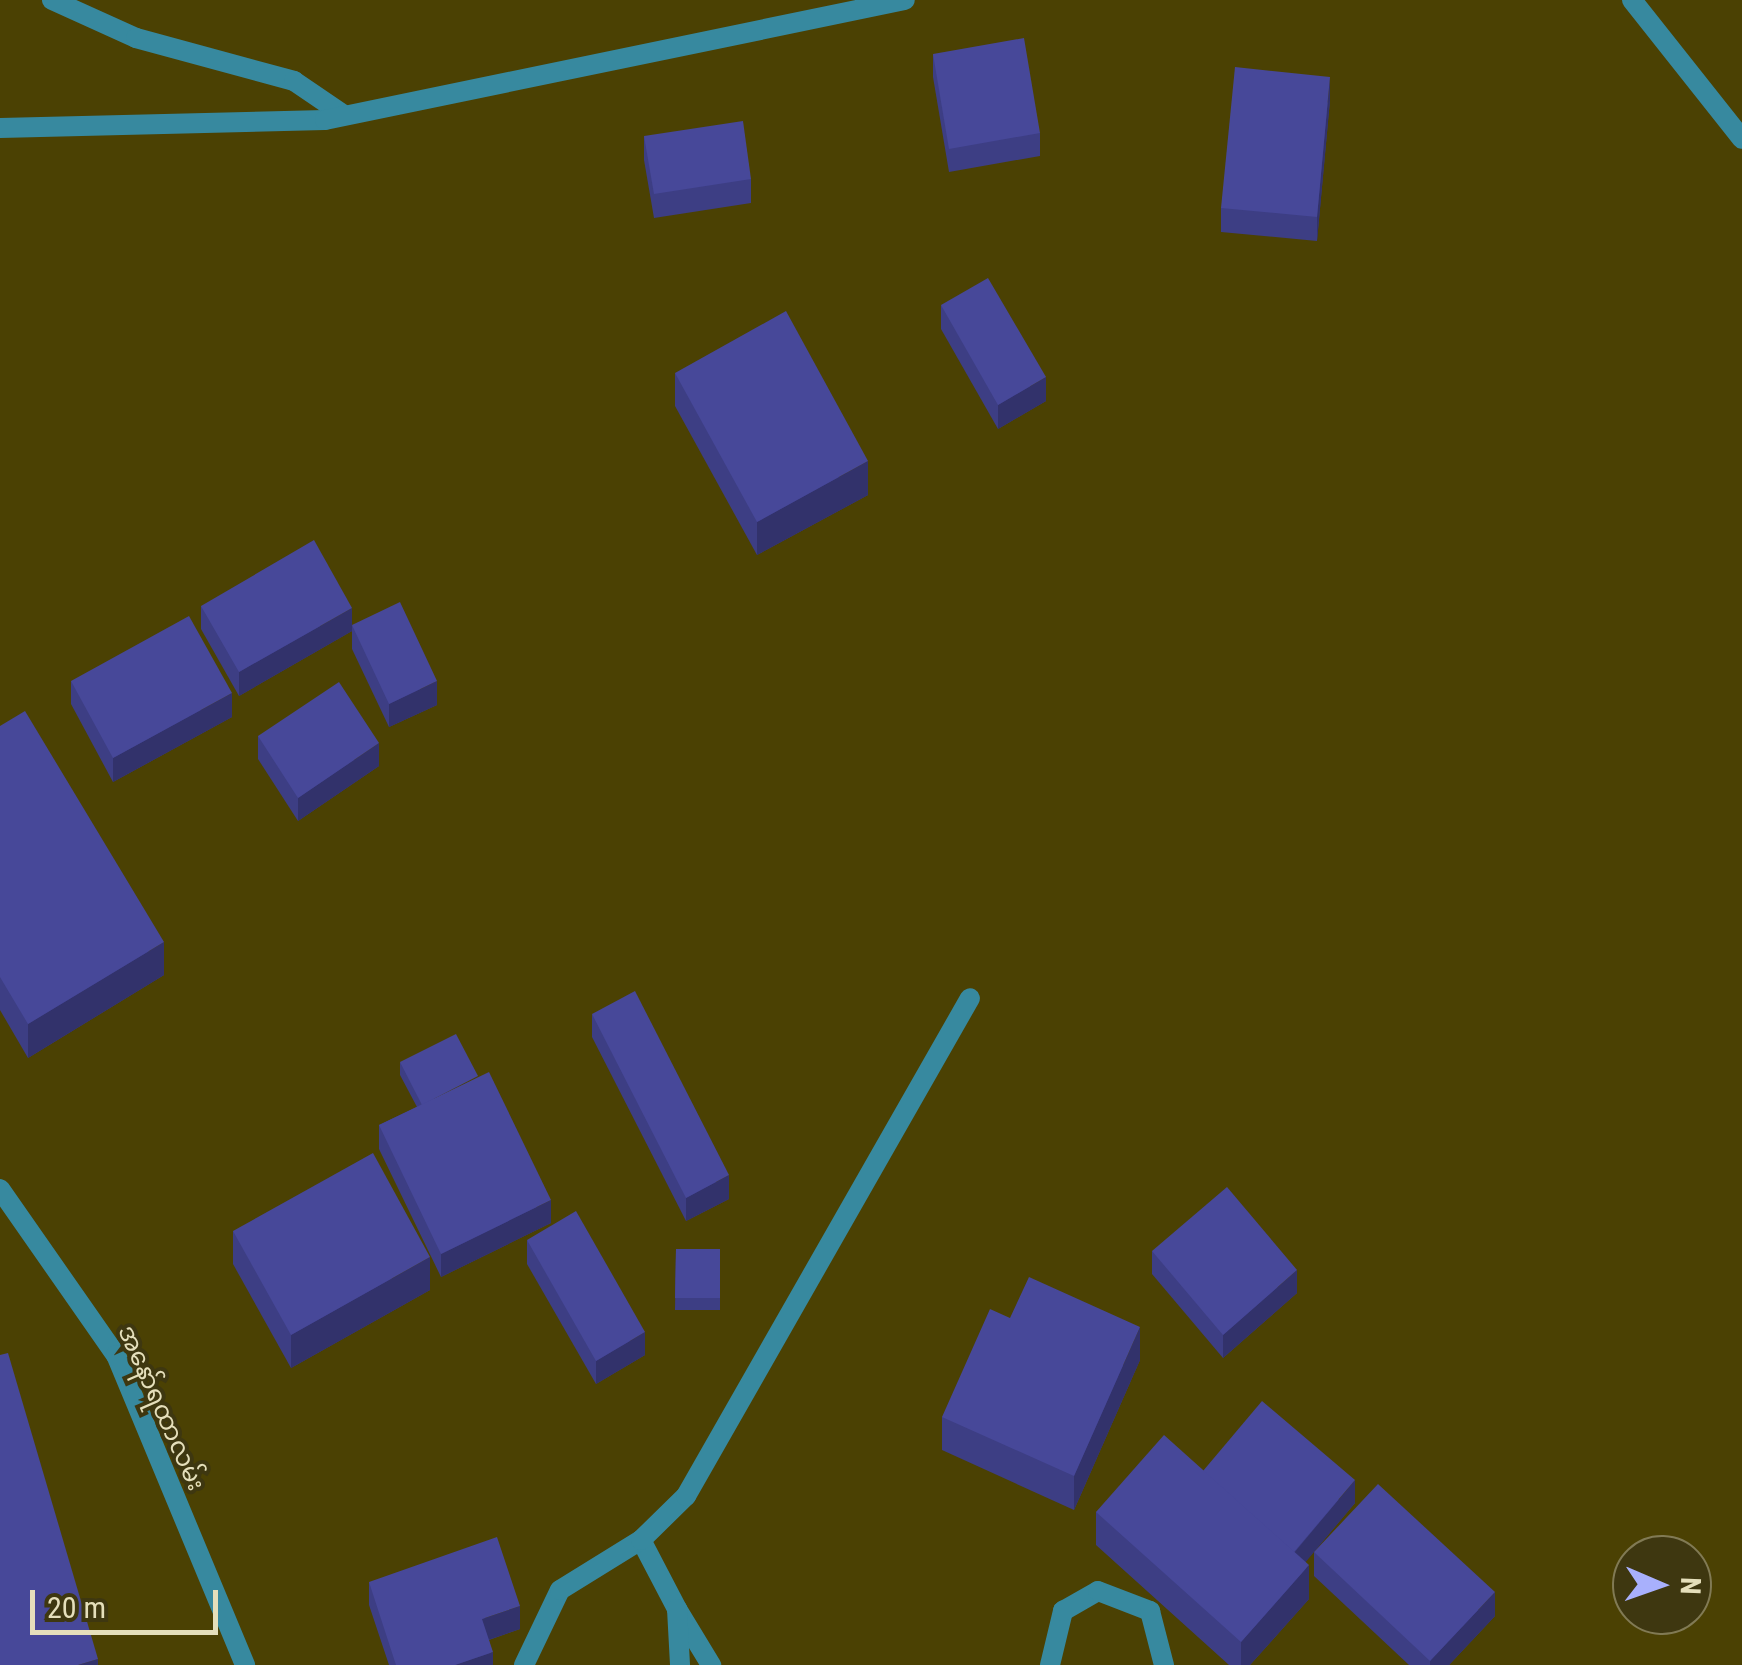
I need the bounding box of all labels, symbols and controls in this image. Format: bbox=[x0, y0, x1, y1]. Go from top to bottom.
street label: အ‌နော်‌ရထာလမ်း bbox=[111, 1321, 211, 1495]
north arrow bbox=[1612, 1535, 1712, 1635]
scale bar bbox=[35, 1570, 222, 1632]
text: N bbox=[1674, 1577, 1707, 1595]
text: 20 m bbox=[47, 1590, 106, 1625]

